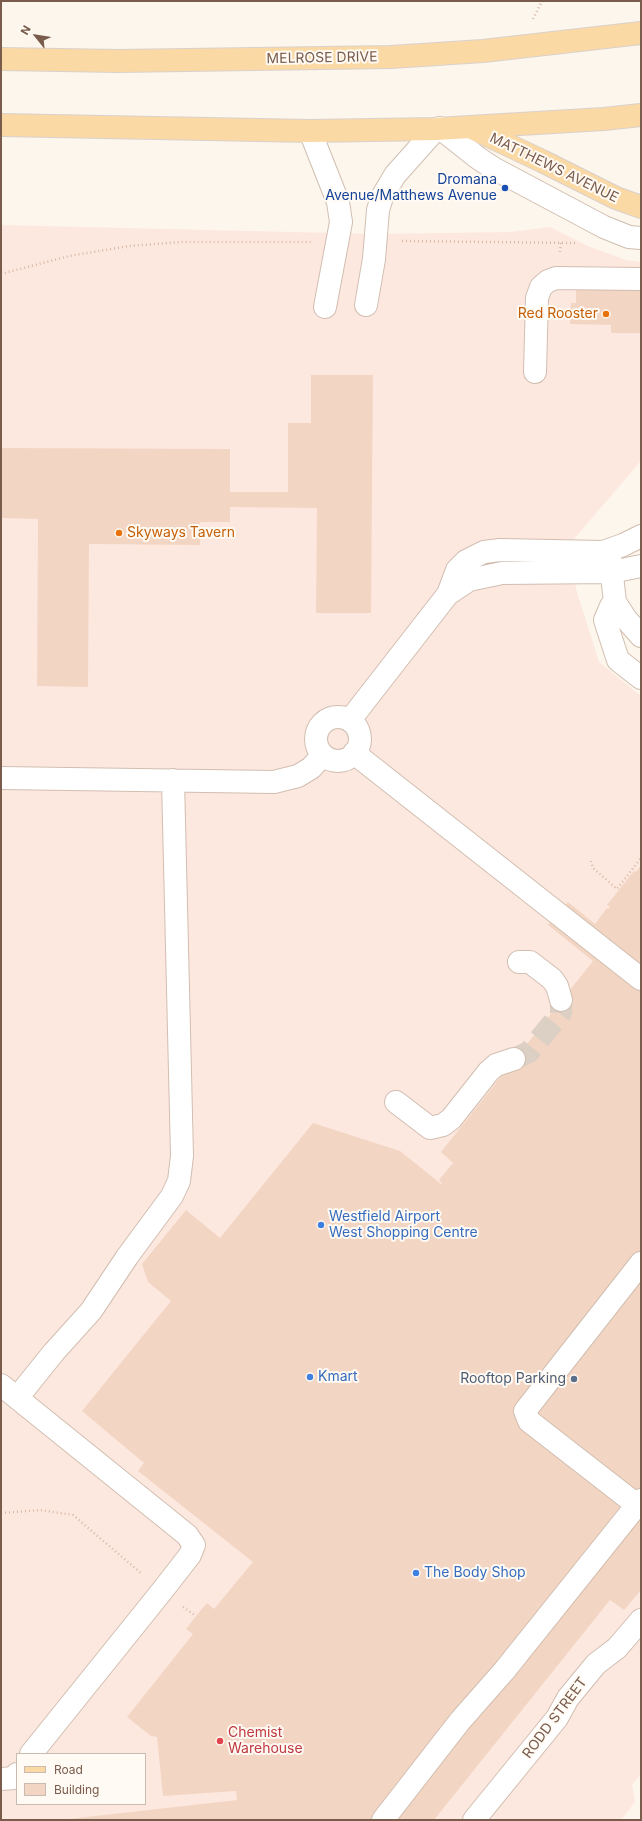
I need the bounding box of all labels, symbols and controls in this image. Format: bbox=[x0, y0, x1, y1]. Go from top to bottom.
north arrow bbox=[16, 16, 56, 56]
text: N bbox=[17, 23, 34, 37]
street label: MELROSE DRIVE bbox=[266, 49, 378, 67]
street label: MATTHEWS AVENUE bbox=[487, 130, 621, 206]
place label: Dromana Avenue/Matthews Avenue bbox=[325, 172, 497, 204]
marker: Dromana Avenue/Matthews Avenue bbox=[500, 183, 510, 193]
place label: Red Rooster bbox=[518, 306, 598, 322]
marker: Red Rooster bbox=[601, 309, 611, 319]
place label: Skyways Tavern bbox=[127, 525, 235, 541]
marker: Skyways Tavern bbox=[114, 528, 124, 538]
place label: Westfield Airport West Shopping Centre bbox=[329, 1209, 478, 1242]
marker: Westfield Airport West Shopping Centre bbox=[316, 1220, 326, 1230]
place label: Kmart bbox=[318, 1369, 358, 1385]
place label: Rooftop Parking bbox=[460, 1371, 566, 1387]
marker: Kmart bbox=[305, 1372, 315, 1382]
marker: Rooftop Parking bbox=[569, 1374, 579, 1384]
place label: The Body Shop bbox=[424, 1565, 526, 1581]
marker: The Body Shop bbox=[411, 1568, 421, 1578]
street label: RODD STREET bbox=[519, 1674, 591, 1762]
place label: Chemist Warehouse bbox=[228, 1725, 303, 1758]
marker: Chemist Warehouse bbox=[215, 1736, 225, 1746]
legend bbox=[16, 1753, 146, 1805]
text: Road bbox=[54, 1762, 83, 1777]
text: Building bbox=[54, 1782, 99, 1797]

